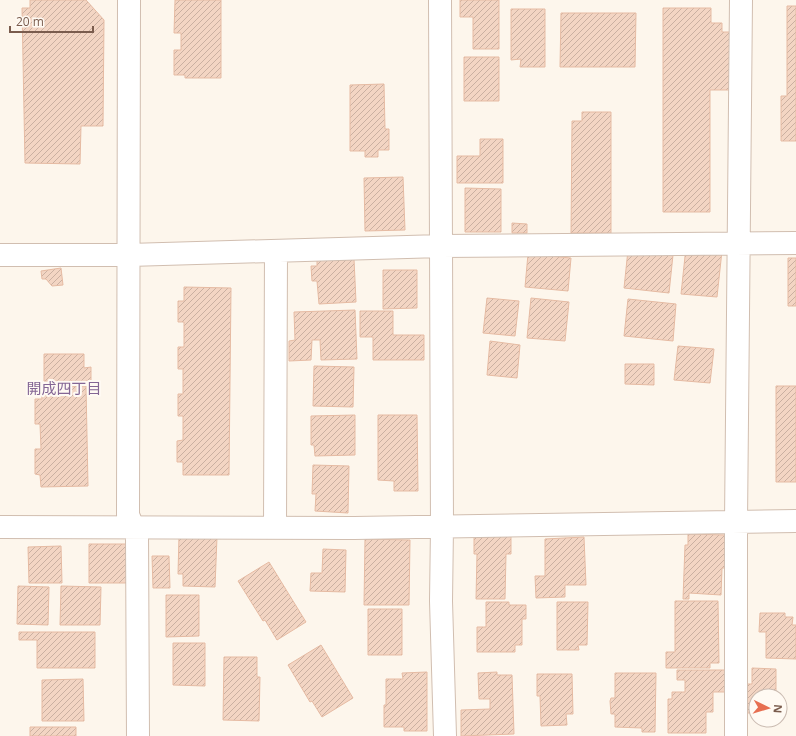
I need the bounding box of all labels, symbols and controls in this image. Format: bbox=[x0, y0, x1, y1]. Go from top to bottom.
scale bar bbox=[10, 8, 93, 34]
text: 20 m bbox=[16, 13, 44, 30]
district label: 開成四丁目 bbox=[26, 378, 102, 398]
north arrow bbox=[748, 688, 788, 728]
text: N bbox=[771, 704, 786, 714]

